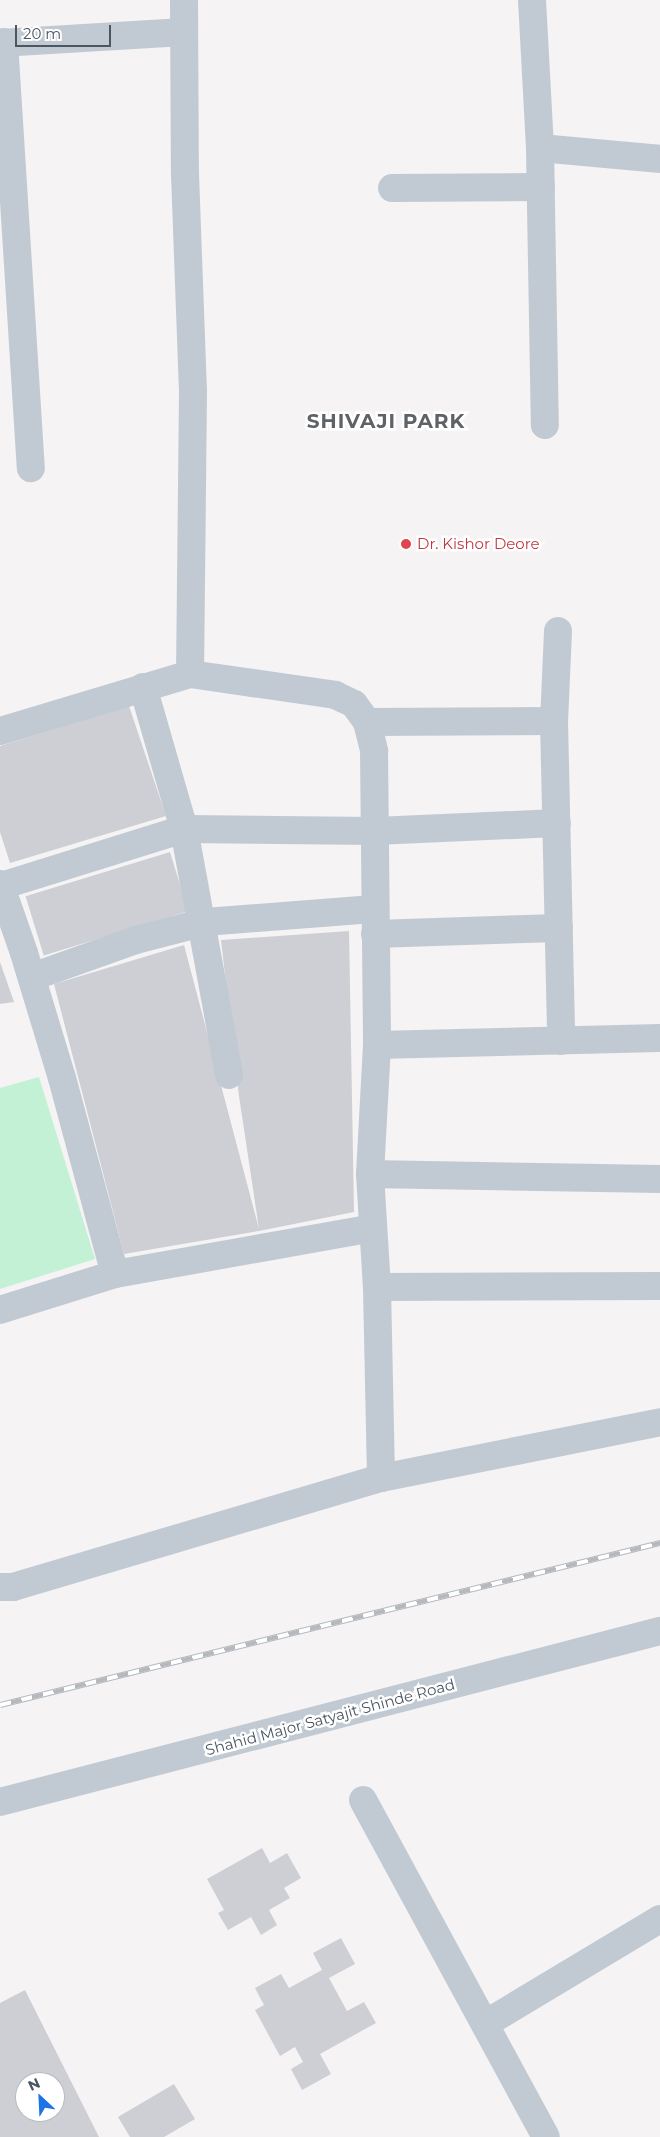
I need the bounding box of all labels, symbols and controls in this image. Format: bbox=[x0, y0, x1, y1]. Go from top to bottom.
scale bar bbox=[18, 15, 114, 47]
text: 20 m bbox=[23, 24, 61, 43]
district label: SHIVAJI PARK bbox=[305, 409, 467, 433]
place label: Dr. Kishor Deore bbox=[417, 535, 540, 553]
marker: Dr. Kishor Deore bbox=[399, 537, 413, 551]
street label: Shahid Major Satyajit Shinde Road bbox=[203, 1675, 457, 1759]
north arrow bbox=[15, 2072, 65, 2122]
text: N bbox=[25, 2074, 43, 2095]

